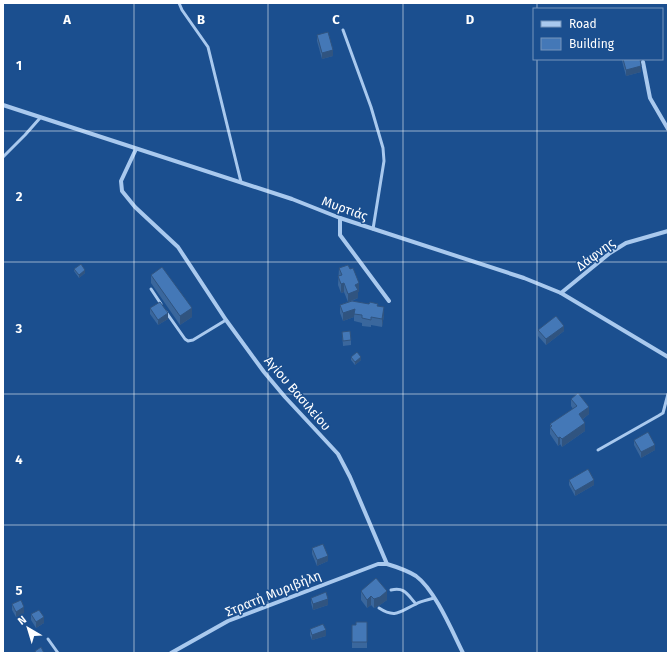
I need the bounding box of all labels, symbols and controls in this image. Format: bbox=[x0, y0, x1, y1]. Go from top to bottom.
legend bbox=[533, 8, 663, 60]
text: A bbox=[62, 12, 71, 27]
text: B bbox=[197, 12, 205, 27]
text: C bbox=[332, 12, 340, 27]
text: D bbox=[466, 12, 475, 27]
text: Road bbox=[569, 17, 597, 31]
text: Building bbox=[569, 37, 615, 51]
text: 1 bbox=[16, 58, 22, 73]
text: 2 bbox=[16, 189, 23, 204]
street label: Μυρτιάς bbox=[320, 193, 370, 224]
street label: Δάφνης bbox=[573, 235, 618, 274]
text: 3 bbox=[15, 321, 23, 336]
street label: Αγίου Βασιλείου bbox=[261, 353, 334, 434]
text: 4 bbox=[15, 452, 23, 467]
street label: Στρατή Μυριβήλη bbox=[223, 567, 323, 620]
text: 5 bbox=[16, 583, 23, 598]
north arrow bbox=[8, 608, 48, 648]
text: N bbox=[15, 613, 29, 628]

